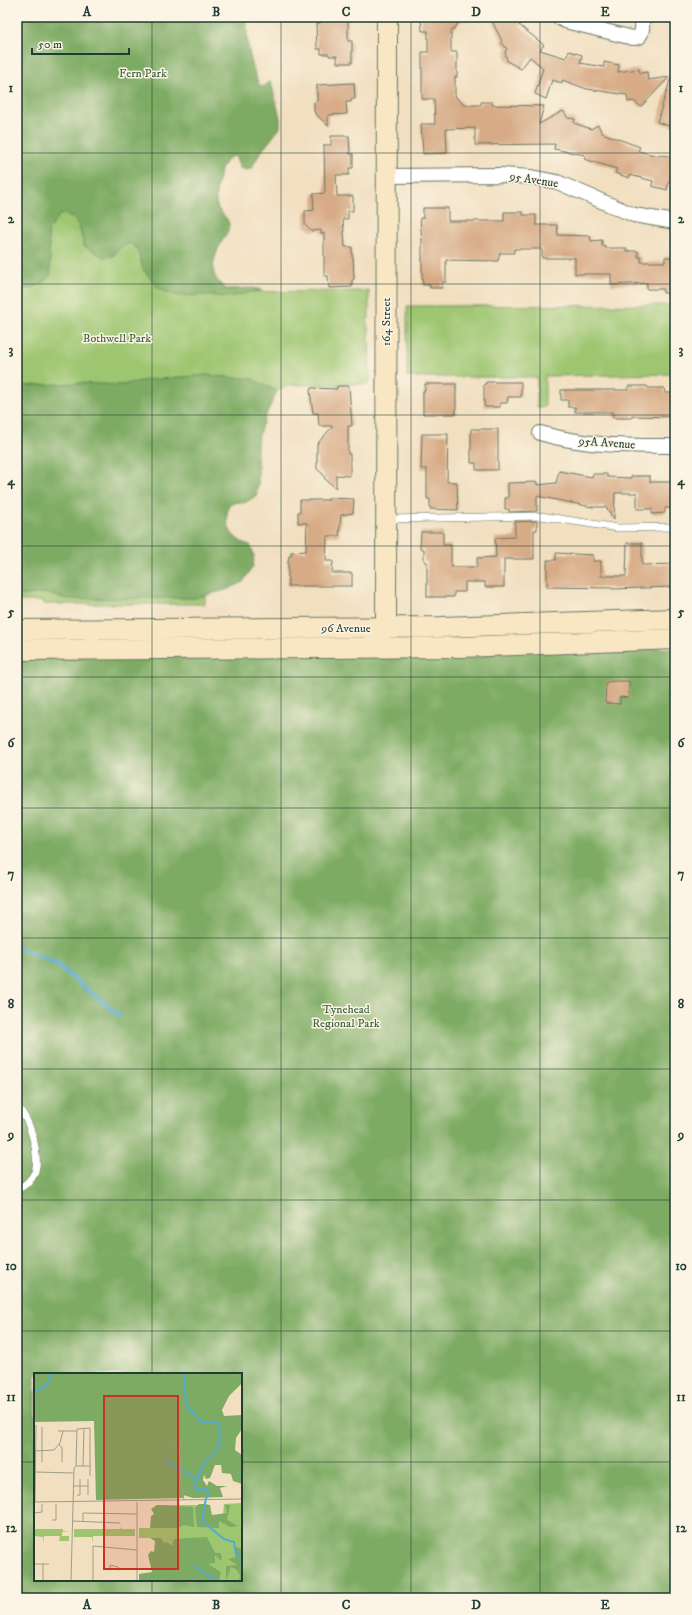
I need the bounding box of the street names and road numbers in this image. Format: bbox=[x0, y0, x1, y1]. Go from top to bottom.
street label: 95 Avenue bbox=[508, 169, 559, 191]
street label: 164 Street bbox=[379, 298, 394, 346]
street label: 95A Avenue bbox=[577, 433, 636, 452]
street label: 96 Avenue bbox=[320, 621, 371, 636]

